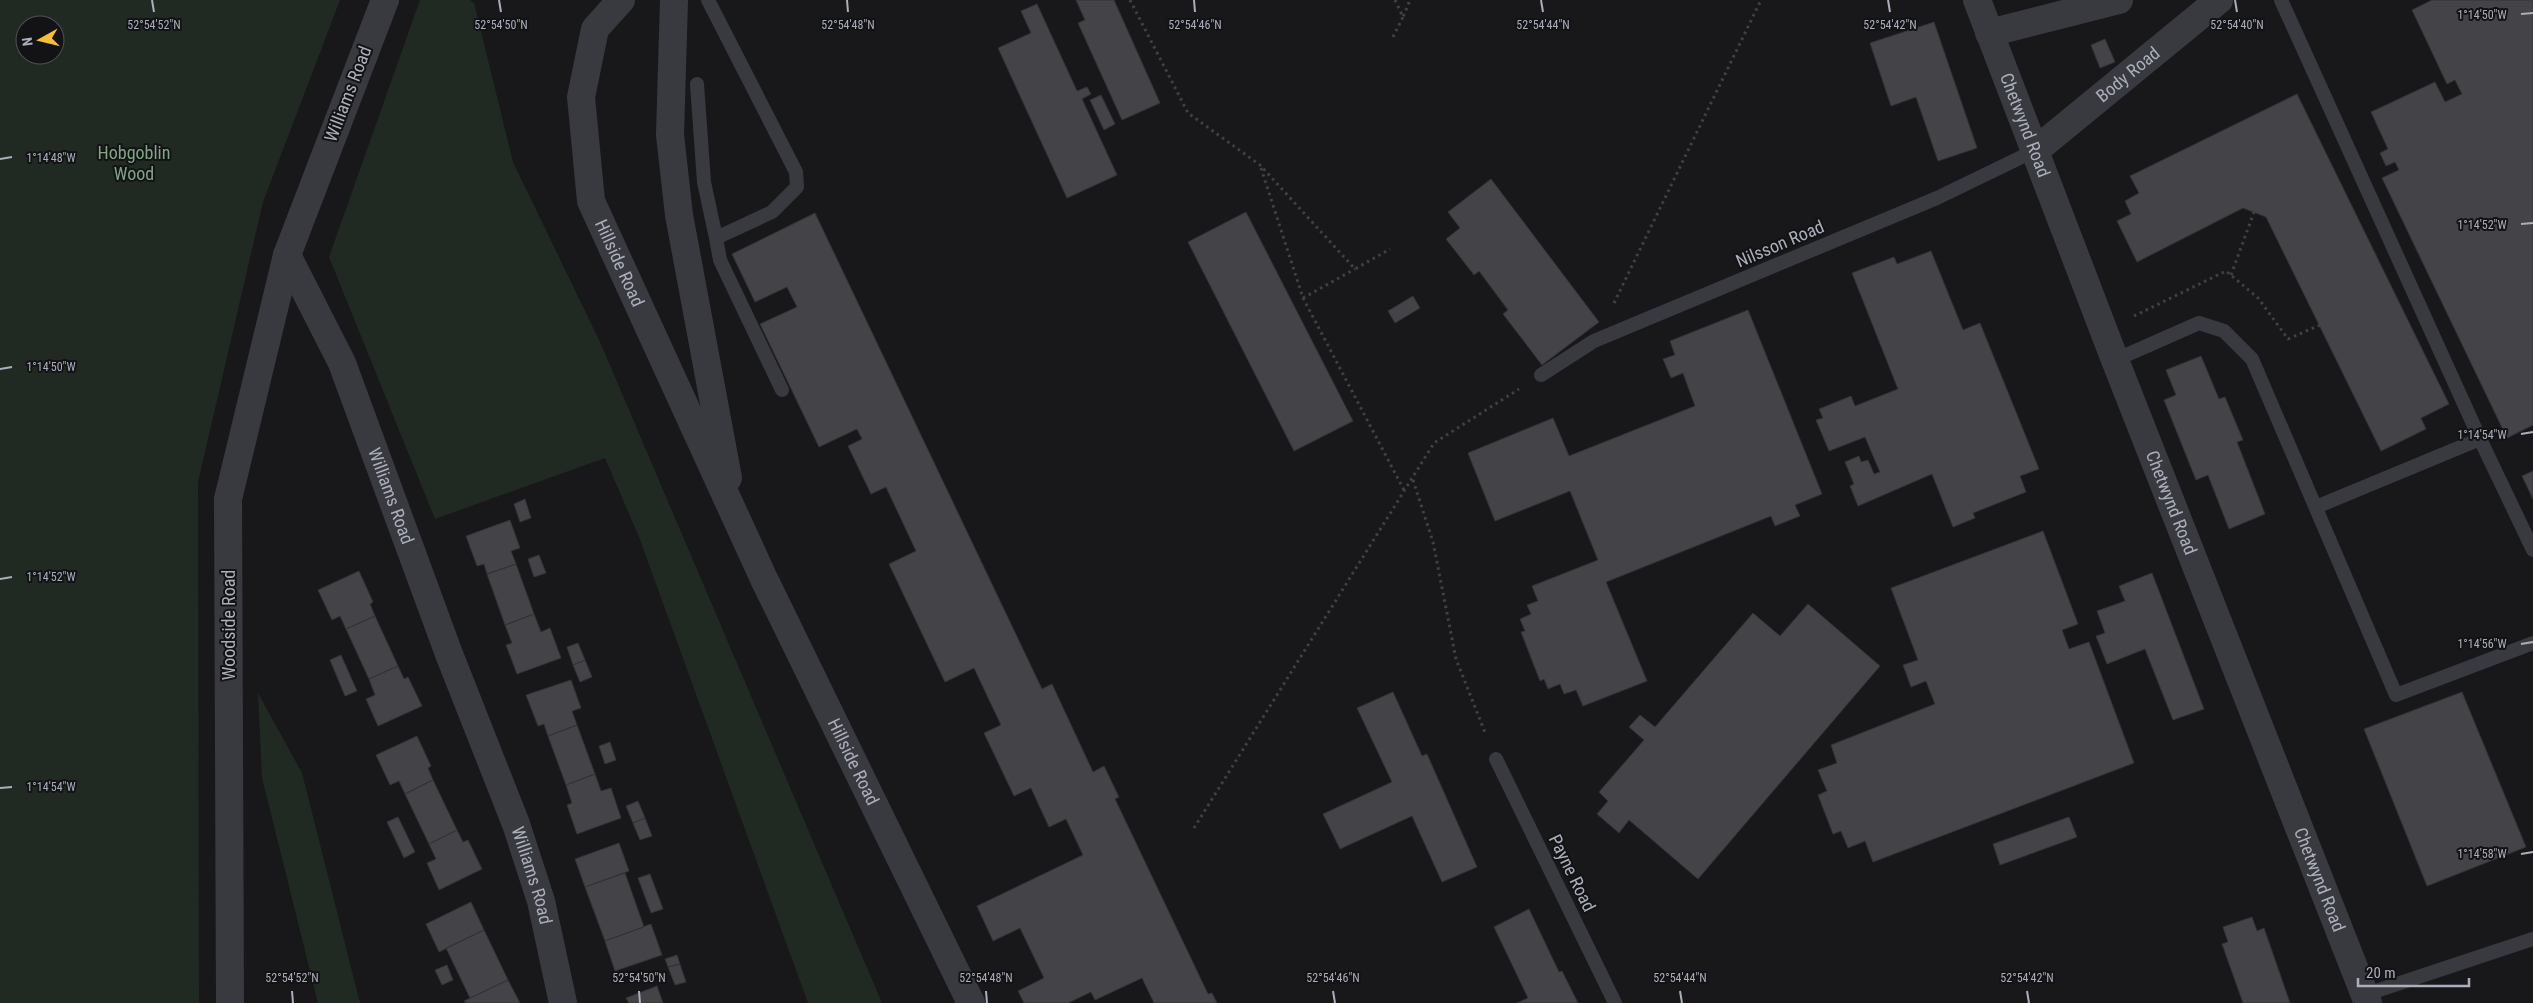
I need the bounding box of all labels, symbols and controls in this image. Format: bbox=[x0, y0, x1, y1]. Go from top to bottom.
text: 1°14'50"W bbox=[2457, 8, 2507, 22]
north arrow bbox=[15, 15, 65, 65]
text: 52°54'52"N bbox=[127, 18, 181, 32]
text: 52°54'50"N bbox=[474, 18, 528, 32]
text: 52°54'48"N bbox=[821, 18, 875, 32]
text: 52°54'46"N bbox=[1168, 18, 1222, 32]
text: 52°54'44"N bbox=[1516, 18, 1570, 32]
text: 52°54'42"N bbox=[1863, 18, 1917, 32]
text: 52°54'40"N bbox=[2210, 18, 2264, 32]
text: N bbox=[19, 36, 36, 47]
street label: Body Road bbox=[2092, 42, 2164, 106]
street label: Williams Road bbox=[320, 43, 375, 145]
street label: Chetwynd Road bbox=[1996, 70, 2055, 180]
park label: Hobgoblin Wood bbox=[98, 142, 170, 184]
text: 1°14'48"W bbox=[26, 151, 76, 165]
street label: Hillside Road bbox=[591, 216, 649, 310]
street label: Nilsson Road bbox=[1733, 216, 1827, 272]
text: 1°14'52"W bbox=[2457, 218, 2507, 232]
text: 1°14'50"W bbox=[26, 360, 76, 374]
text: 1°14'54"W bbox=[2457, 428, 2507, 442]
street label: Williams Road bbox=[364, 445, 419, 547]
street label: Chetwynd Road bbox=[2142, 448, 2202, 558]
text: 1°14'52"W bbox=[26, 570, 76, 584]
street label: Woodside Road bbox=[218, 570, 239, 680]
text: 1°14'56"W bbox=[2457, 637, 2507, 651]
street label: Hillside Road bbox=[824, 715, 884, 808]
text: 1°14'54"W bbox=[26, 780, 76, 794]
street label: Williams Road bbox=[508, 824, 557, 926]
street label: Chetwynd Road bbox=[2290, 825, 2350, 934]
street label: Payne Road bbox=[1545, 831, 1600, 915]
text: 1°14'58"W bbox=[2457, 847, 2507, 861]
scale bar bbox=[2358, 956, 2469, 988]
text: 20 m bbox=[2366, 964, 2396, 982]
text: 52°54'52"N bbox=[265, 971, 319, 985]
text: 52°54'50"N bbox=[612, 971, 666, 985]
text: 52°54'48"N bbox=[959, 971, 1013, 985]
text: 52°54'46"N bbox=[1306, 971, 1360, 985]
text: 52°54'44"N bbox=[1653, 971, 1707, 985]
text: 52°54'42"N bbox=[2000, 971, 2054, 985]

